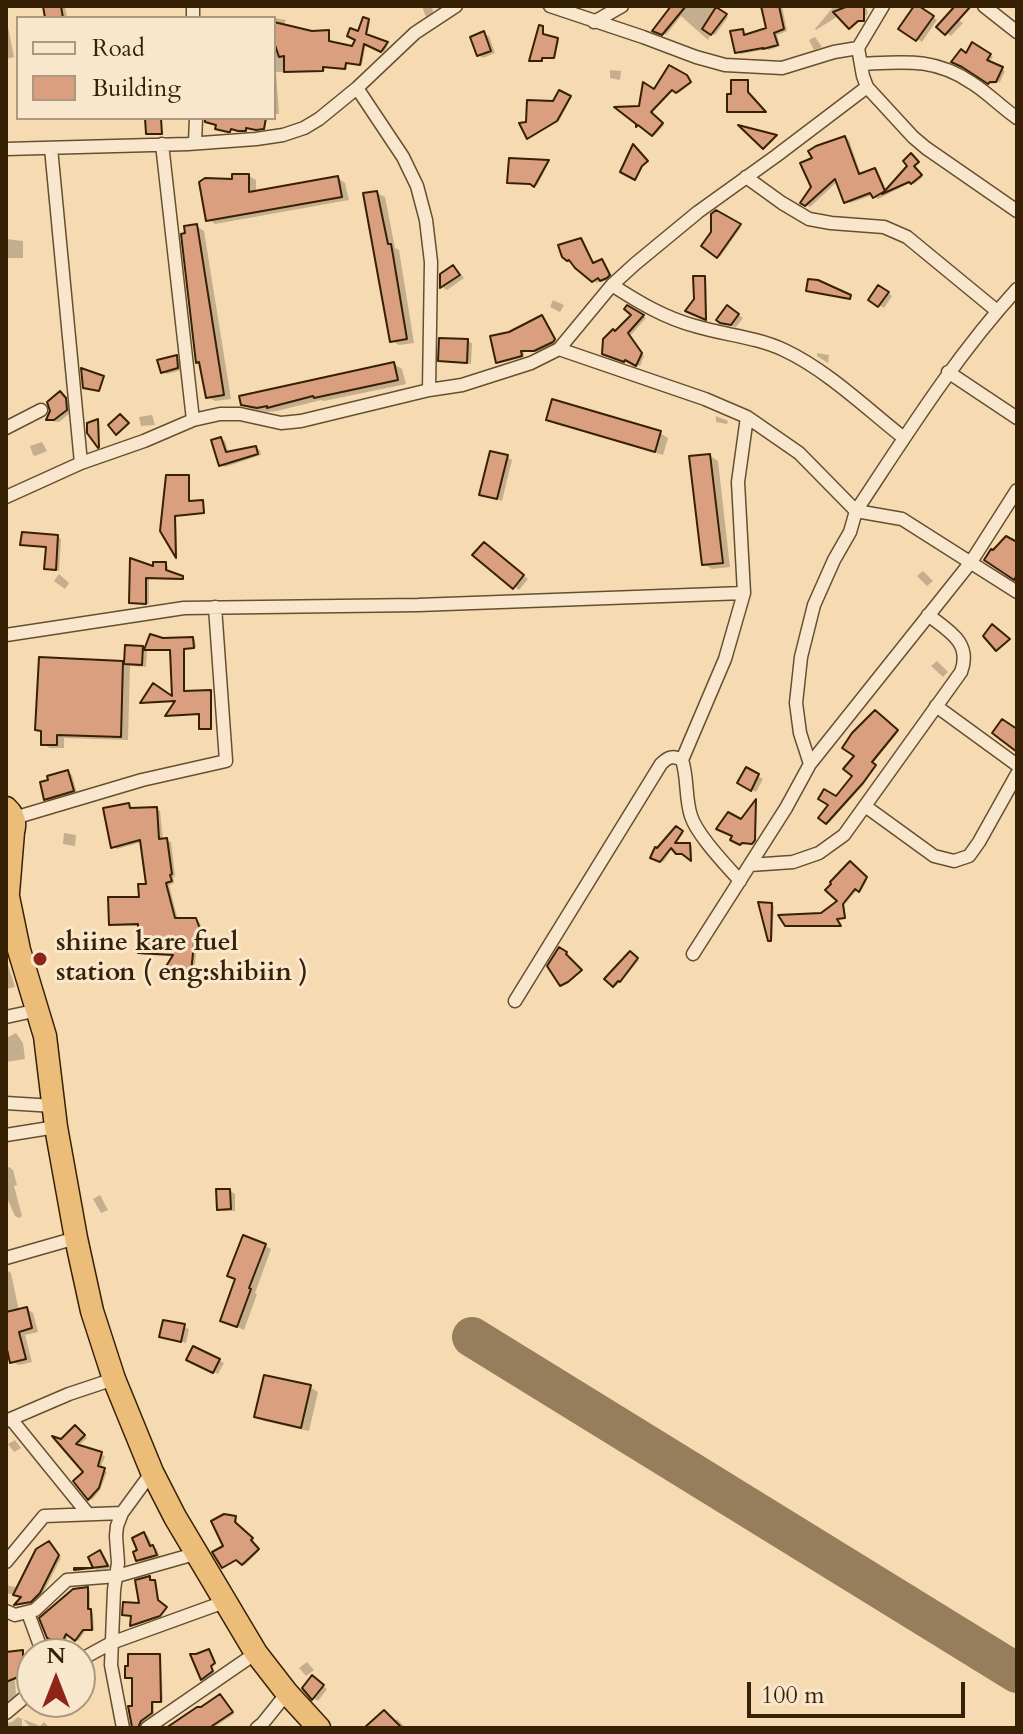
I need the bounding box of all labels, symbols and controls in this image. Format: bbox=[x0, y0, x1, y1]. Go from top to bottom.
legend bbox=[16, 16, 276, 120]
text: Road bbox=[92, 32, 145, 65]
text: Building bbox=[92, 72, 181, 105]
place label: shiine kare fuel station ( eng:shibiin ) bbox=[56, 928, 308, 990]
marker: shiine kare fuel station ( eng:shibiin ) bbox=[31, 950, 49, 968]
north arrow bbox=[16, 1638, 96, 1718]
text: N bbox=[46, 1641, 66, 1671]
scale bar bbox=[751, 1666, 969, 1716]
text: 100 m bbox=[761, 1679, 825, 1712]

